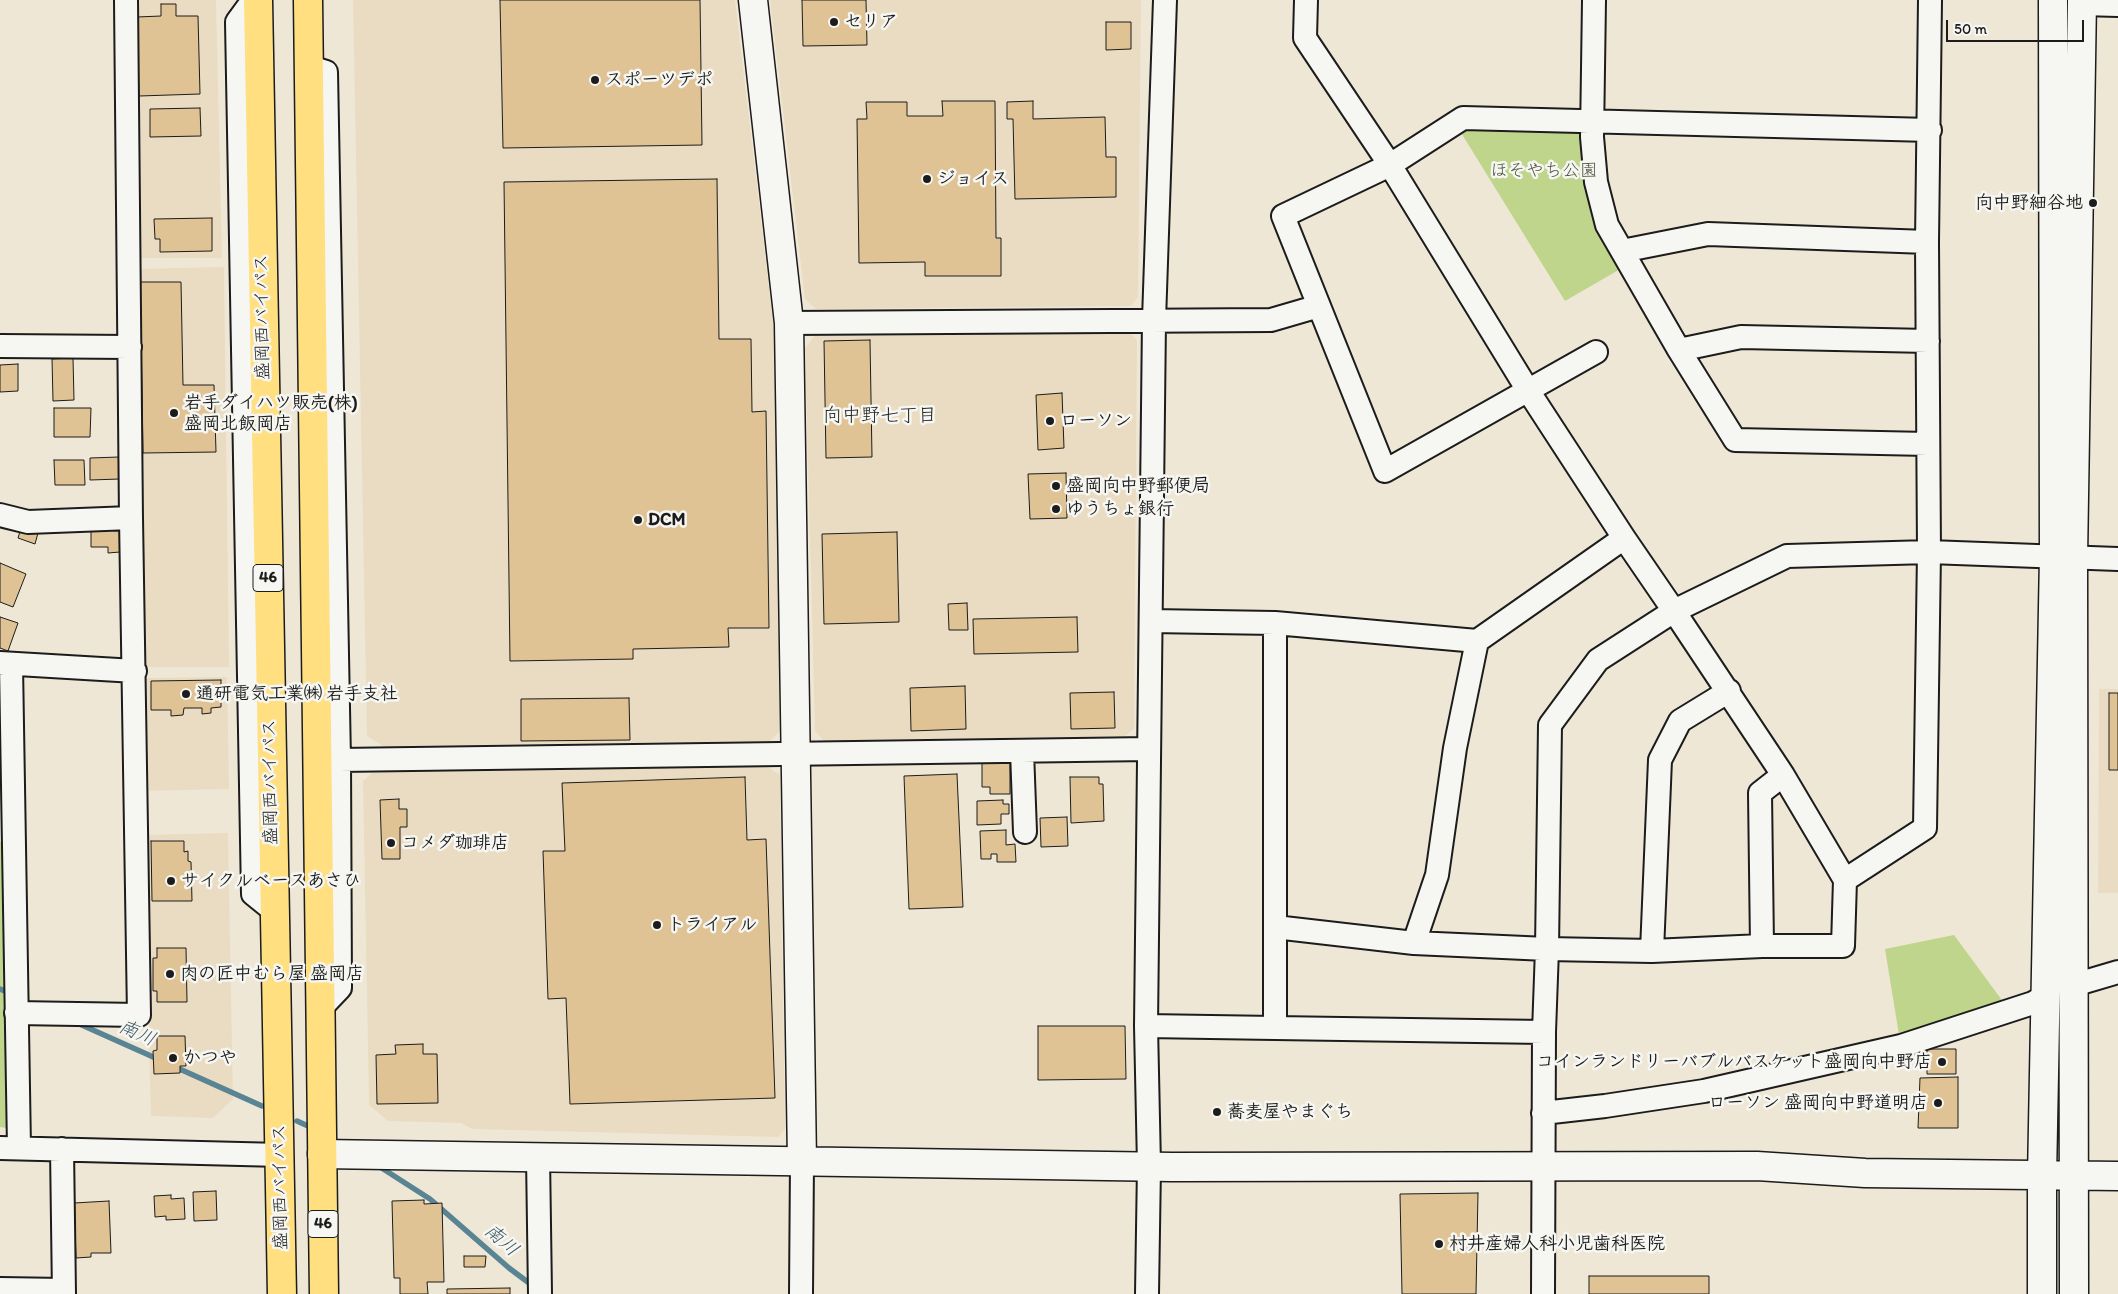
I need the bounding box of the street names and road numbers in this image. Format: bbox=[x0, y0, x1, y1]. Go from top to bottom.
street label: 盛岡西バイパス bbox=[251, 254, 275, 380]
road number: 46 bbox=[253, 564, 283, 592]
street label: 盛岡西バイパス bbox=[259, 719, 283, 845]
street label: 盛岡西バイパス bbox=[269, 1124, 293, 1250]
road number: 46 bbox=[308, 1210, 338, 1238]

